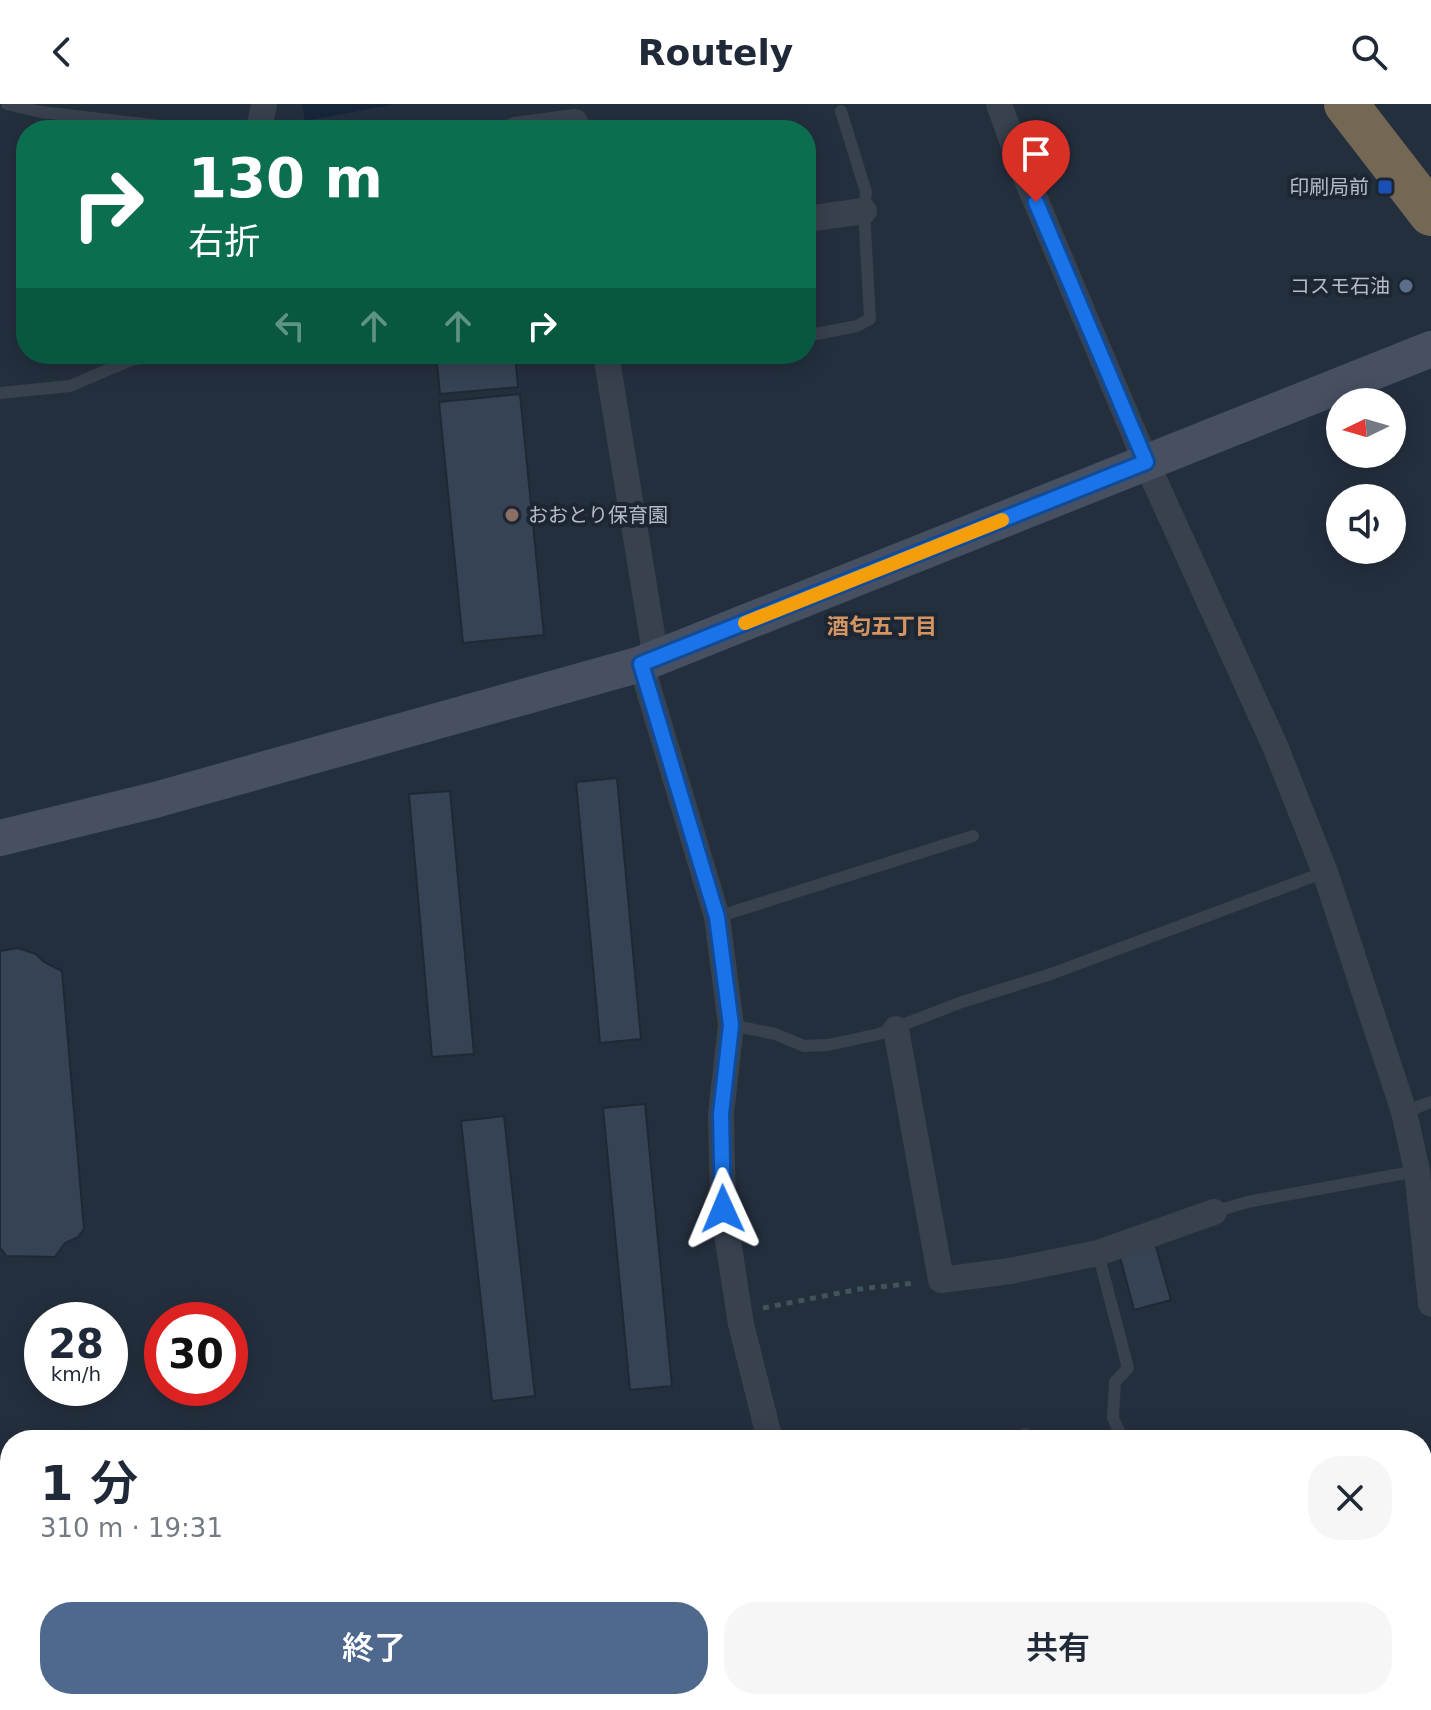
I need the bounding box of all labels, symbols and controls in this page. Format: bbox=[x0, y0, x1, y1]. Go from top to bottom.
icon: back bbox=[40, 30, 84, 74]
icon: search bbox=[1347, 30, 1391, 74]
text: Routely bbox=[638, 32, 793, 73]
pin bbox=[1002, 120, 1070, 202]
icon: arrive bbox=[1014, 132, 1058, 176]
text: 130 m bbox=[188, 145, 383, 210]
icon: right bbox=[56, 152, 160, 256]
place label: 印刷局前 bbox=[1289, 175, 1369, 199]
marker: 印刷局前 bbox=[1376, 178, 1394, 196]
text: 右折 bbox=[188, 221, 260, 262]
place label: コスモ石油 bbox=[1290, 274, 1390, 298]
marker: コスモ石油 bbox=[1397, 277, 1415, 295]
icon: left bbox=[268, 304, 312, 348]
icon: ahead bbox=[352, 304, 396, 348]
icon: ahead bbox=[436, 304, 480, 348]
icon: right bbox=[520, 304, 564, 348]
north arrow bbox=[1326, 388, 1406, 468]
map controls bbox=[1326, 388, 1406, 564]
button: sound bbox=[1326, 484, 1406, 564]
place label: おおとり保育園 bbox=[528, 503, 668, 527]
marker: おおとり保育園 bbox=[503, 506, 521, 524]
district label: 酒匂五丁目 bbox=[827, 614, 937, 639]
position arrow bbox=[681, 1167, 765, 1251]
speed limit sign: 30 bbox=[144, 1302, 248, 1406]
text: 28 bbox=[48, 1321, 104, 1367]
text: km/h bbox=[51, 1362, 101, 1386]
text: 1 分 bbox=[40, 1455, 138, 1511]
button: close bbox=[1308, 1456, 1392, 1540]
text: 310 m · 19:31 bbox=[40, 1513, 223, 1543]
button: 終了 bbox=[40, 1602, 708, 1694]
button: 共有 bbox=[724, 1602, 1392, 1694]

